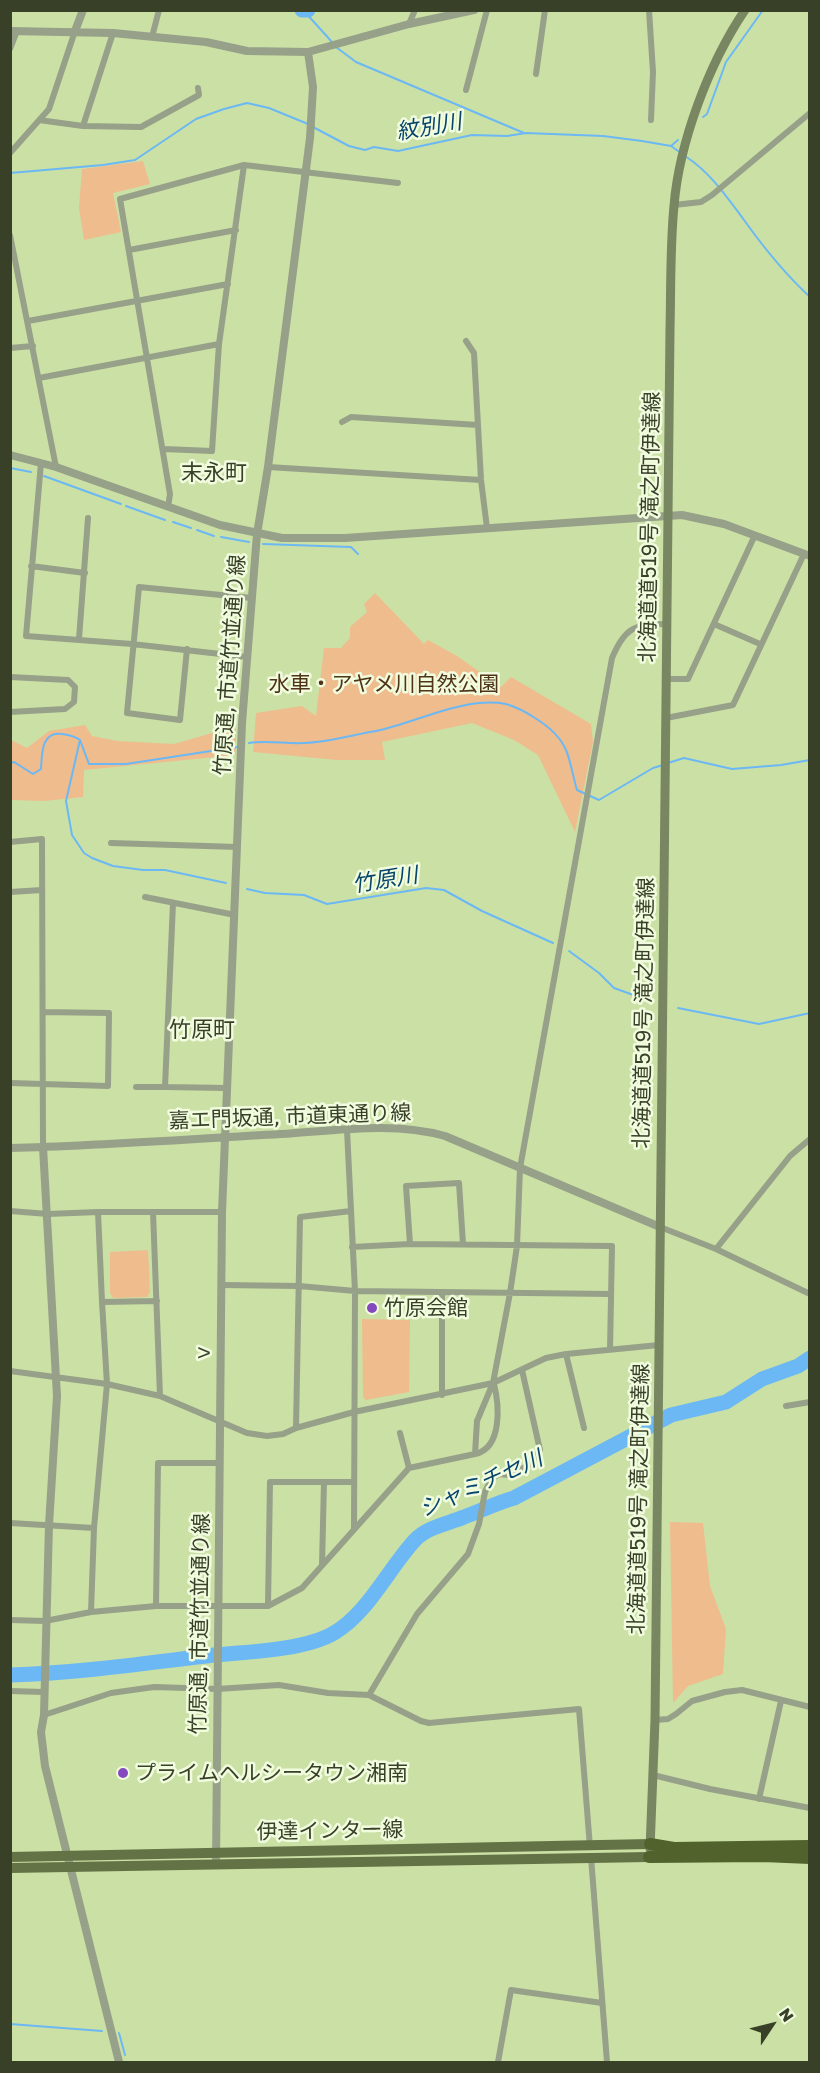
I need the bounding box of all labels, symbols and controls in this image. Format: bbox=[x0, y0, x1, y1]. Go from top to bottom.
water label: 紋別川 bbox=[394, 108, 464, 146]
street label: 北海道道519号 滝之町伊達線 bbox=[635, 391, 665, 663]
district label: 末永町 bbox=[181, 460, 247, 486]
street label: 竹原通, 市道竹並通り線 bbox=[210, 554, 250, 776]
park label: 水車・アヤメ川自然公園 bbox=[269, 671, 499, 697]
water label: 竹原川 bbox=[350, 862, 420, 898]
street label: 北海道道519号 滝之町伊達線 bbox=[629, 877, 659, 1149]
district label: 竹原町 bbox=[169, 1017, 235, 1043]
street label: 嘉エ門坂通, 市道東通り線 bbox=[168, 1100, 412, 1134]
place label: 竹原会館 bbox=[384, 1295, 468, 1321]
marker: 竹原会館 bbox=[365, 1301, 379, 1315]
street label: ｖ bbox=[190, 1342, 216, 1364]
street label: 北海道道519号 滝之町伊達線 bbox=[624, 1363, 654, 1635]
water label: シャミチセ川 bbox=[415, 1445, 547, 1523]
street label: 竹原通, 市道竹並通り線 bbox=[185, 1513, 215, 1735]
place label: プライムヘルシータウン湘南 bbox=[135, 1760, 408, 1786]
marker: プライムヘルシータウン湘南 bbox=[116, 1766, 130, 1780]
street label: 伊達インター線 bbox=[256, 1817, 404, 1845]
north arrow bbox=[742, 1995, 802, 2055]
text: N bbox=[775, 2004, 798, 2025]

